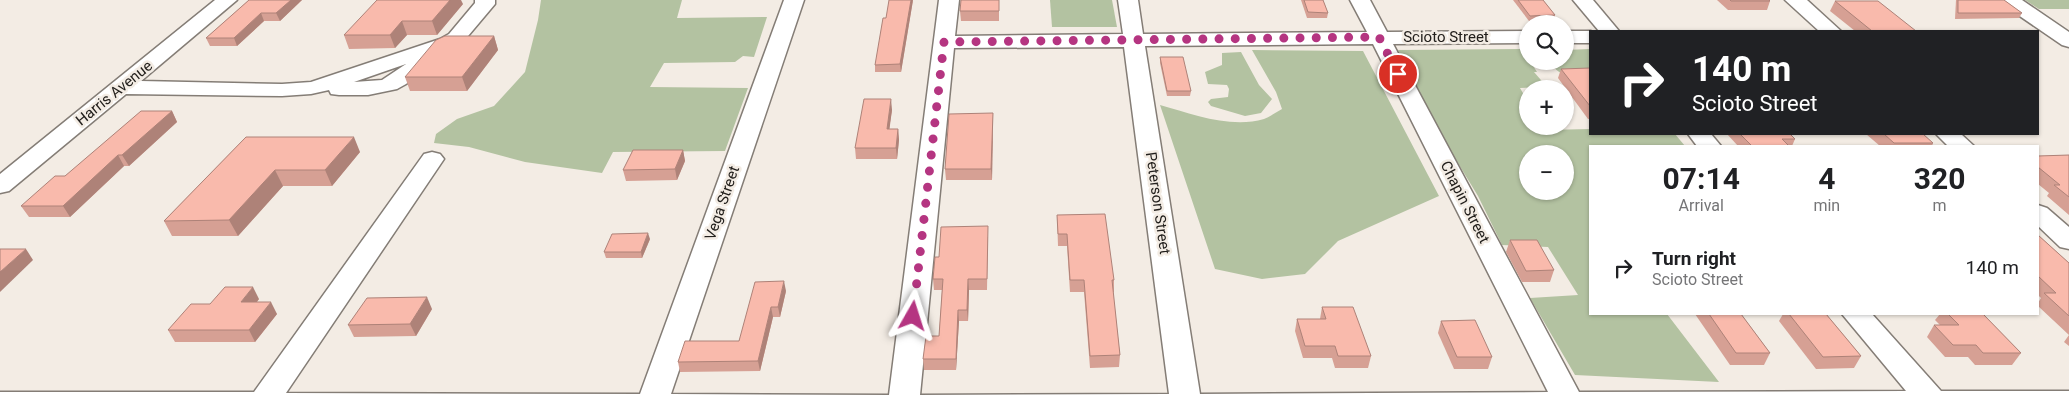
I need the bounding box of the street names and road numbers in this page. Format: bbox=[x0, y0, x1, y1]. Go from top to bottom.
street label: Scioto Street bbox=[1403, 28, 1489, 46]
street label: Harris Avenue bbox=[72, 57, 156, 129]
street label: Peterson Street bbox=[1142, 151, 1174, 255]
street label: Chapin Street bbox=[1437, 158, 1493, 246]
street label: Vega Street bbox=[701, 164, 743, 242]

